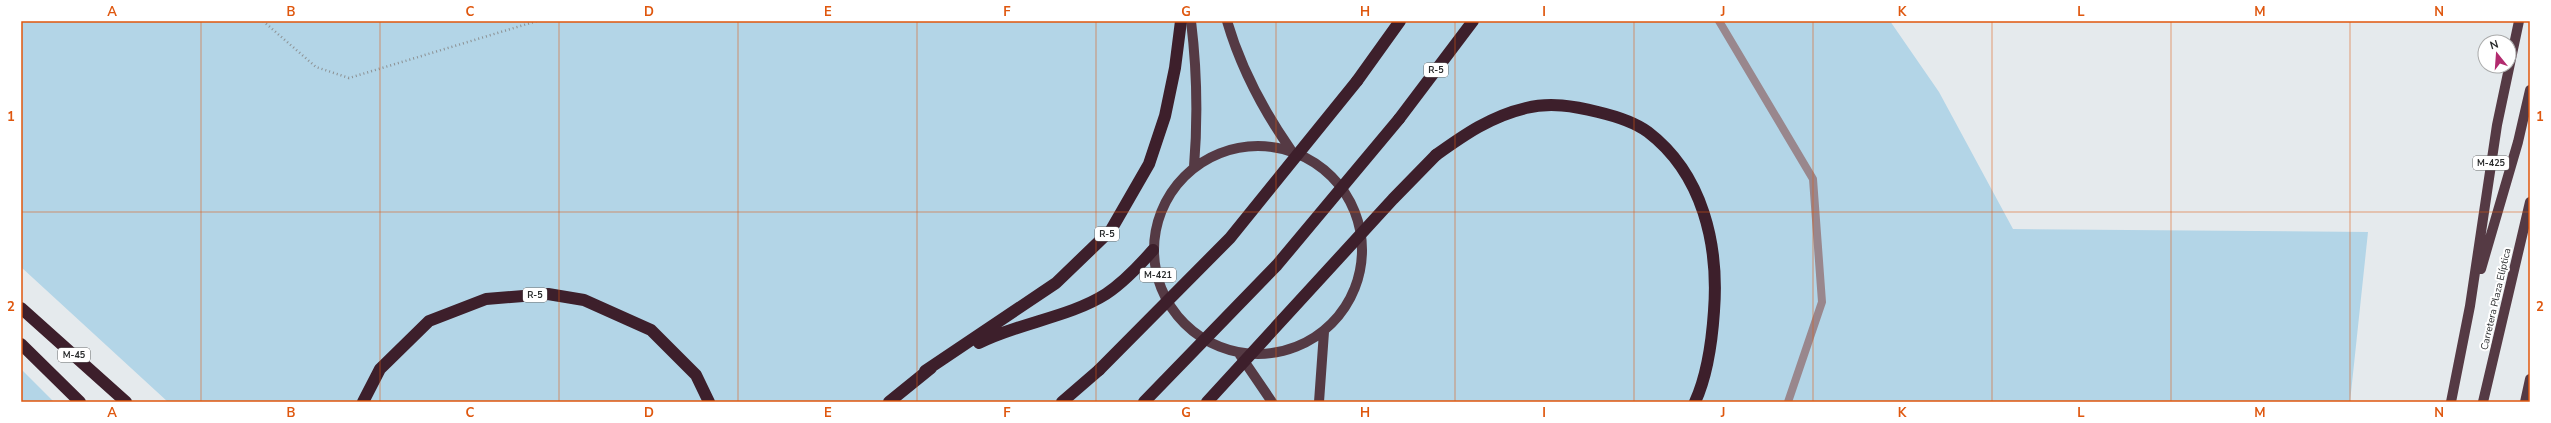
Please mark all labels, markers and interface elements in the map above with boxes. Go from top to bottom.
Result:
text: A [107,3,117,21]
text: B [287,3,296,21]
text: C [466,3,475,21]
text: D [644,3,654,21]
text: E [824,3,832,21]
text: F [1003,3,1011,21]
text: G [1181,3,1191,21]
text: H [1360,3,1370,21]
text: I [1542,3,1546,21]
text: J [1720,3,1725,21]
text: K [1898,3,1907,21]
text: L [2077,3,2085,21]
text: M [2254,3,2266,21]
text: N [2434,3,2444,21]
north arrow [2477,34,2517,74]
text: N [2488,37,2500,53]
road number: R-5 [1424,63,1448,77]
text: 1 [7,108,15,126]
text: 1 [2536,108,2544,126]
road number: M-425 [2473,156,2509,170]
road number: R-5 [1095,227,1119,241]
street label: Carretera Plaza Elíptica [2477,247,2515,352]
road number: M-421 [1140,268,1176,282]
road number: R-5 [523,288,547,302]
text: 2 [7,298,15,316]
text: 2 [2536,298,2544,316]
road number: M-45 [58,348,90,362]
text: A [107,404,117,422]
text: B [287,404,296,422]
text: C [466,404,475,422]
text: D [644,404,654,422]
text: E [824,404,832,422]
text: F [1003,404,1011,422]
text: G [1181,404,1191,422]
text: H [1360,404,1370,422]
text: I [1542,404,1546,422]
text: J [1720,404,1725,422]
text: K [1898,404,1907,422]
text: L [2077,404,2085,422]
text: M [2254,404,2266,422]
text: N [2434,404,2444,422]

